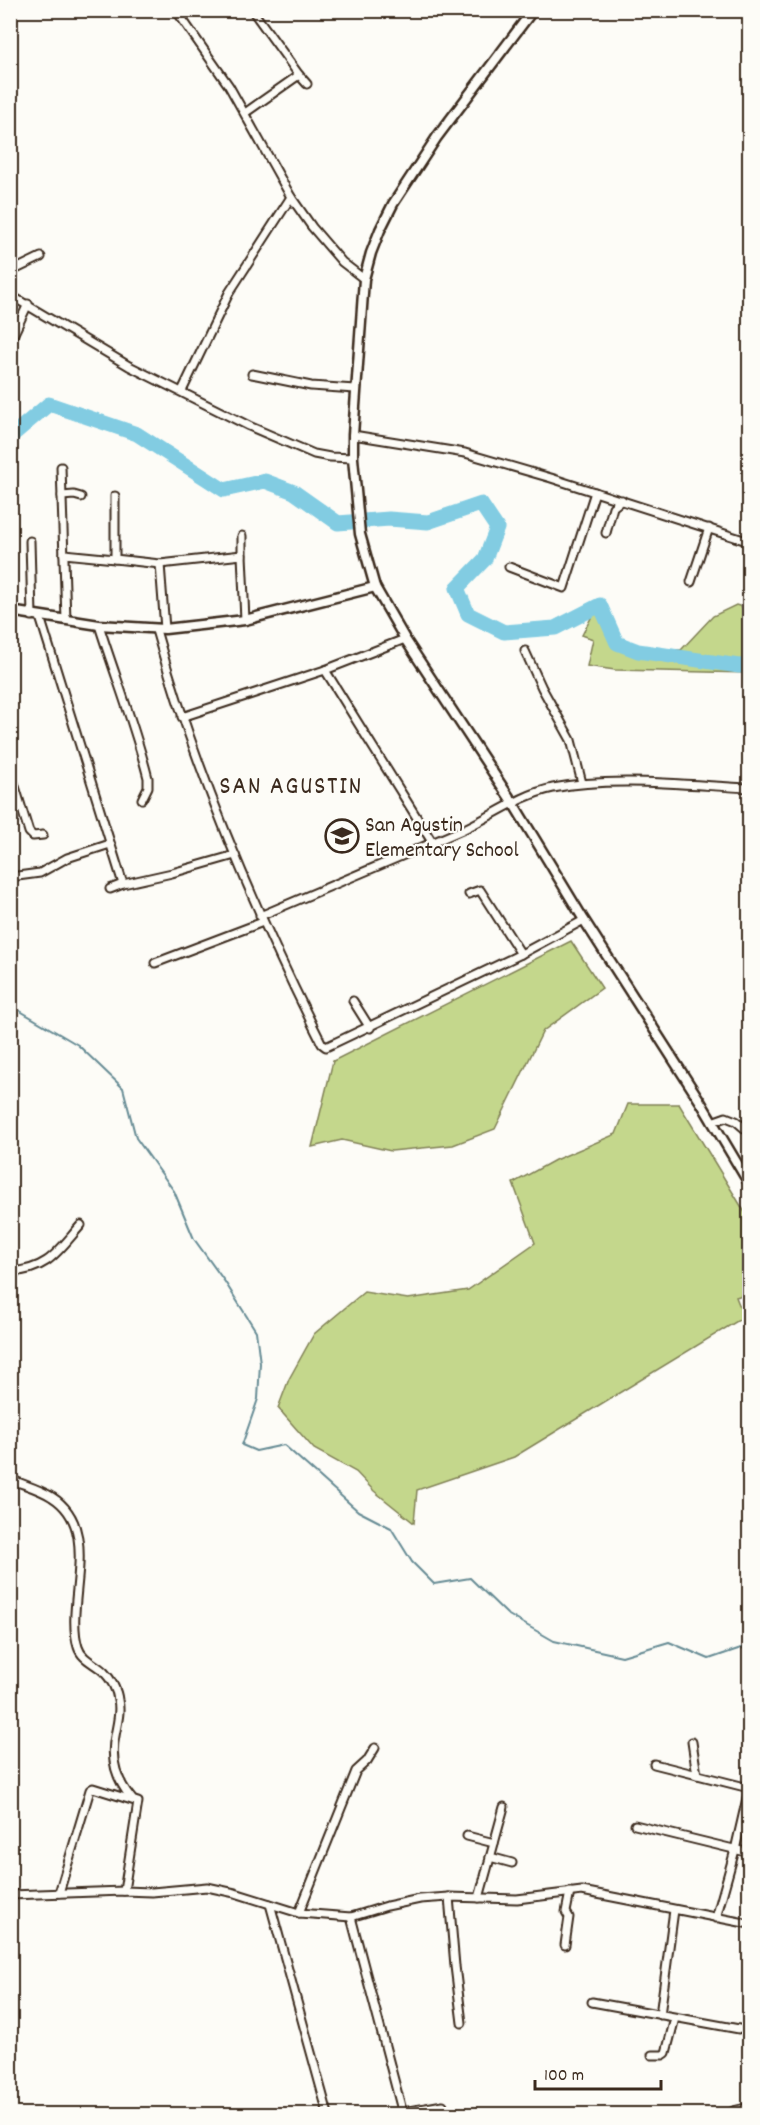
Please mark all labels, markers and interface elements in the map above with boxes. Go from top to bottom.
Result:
district label: SAN AGUSTIN [219,769,363,806]
place label: San Agustin Elementary School [365,811,519,867]
school or university icon: San Agustin Elementary School [324,818,360,854]
scale bar [535,2053,661,2091]
text: 100 m [544,2064,584,2089]

